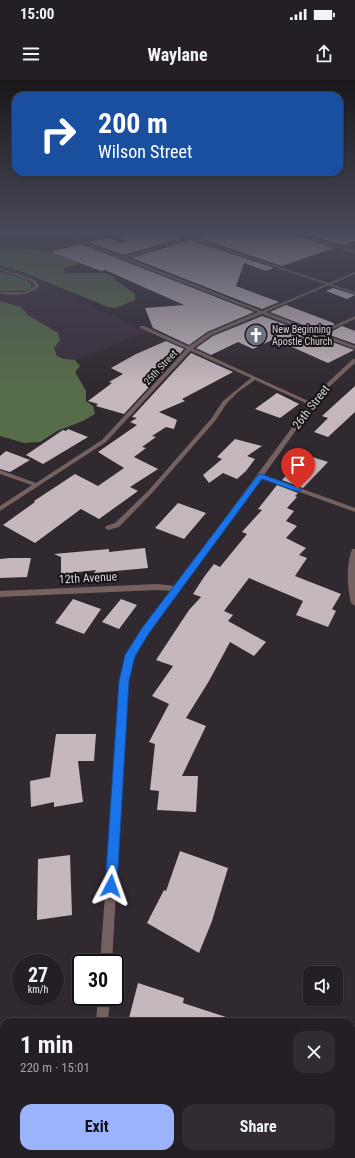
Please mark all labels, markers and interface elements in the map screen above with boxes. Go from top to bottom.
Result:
text: 15:00 [20,5,54,23]
icon: menu [20,43,42,65]
icon: share [313,43,335,65]
text: Waylane [147,44,208,65]
text: 200 m [98,107,168,140]
icon: right [32,108,84,160]
text: Wilson Street [98,141,192,162]
church icon: New Beginning Apostle Church [243,322,269,348]
place label: New Beginning Apostle Church [272,324,332,347]
street label: 25th Street [142,348,179,387]
street label: 26th Street [289,382,333,432]
pin [281,448,315,489]
icon: arrive [287,454,309,476]
street label: 12th Avenue [58,569,118,587]
position arrow [90,865,132,907]
speed limit sign: 30 [72,954,124,1006]
text: 27 [28,963,48,987]
map controls [303,966,343,1006]
button: sound [303,966,343,1006]
text: km/h [28,984,48,995]
text: 1 min [20,1031,73,1059]
button: close [293,1031,335,1073]
text: 220 m · 15:01 [20,1060,90,1075]
button: Exit [20,1104,174,1150]
button: Share [182,1104,335,1150]

